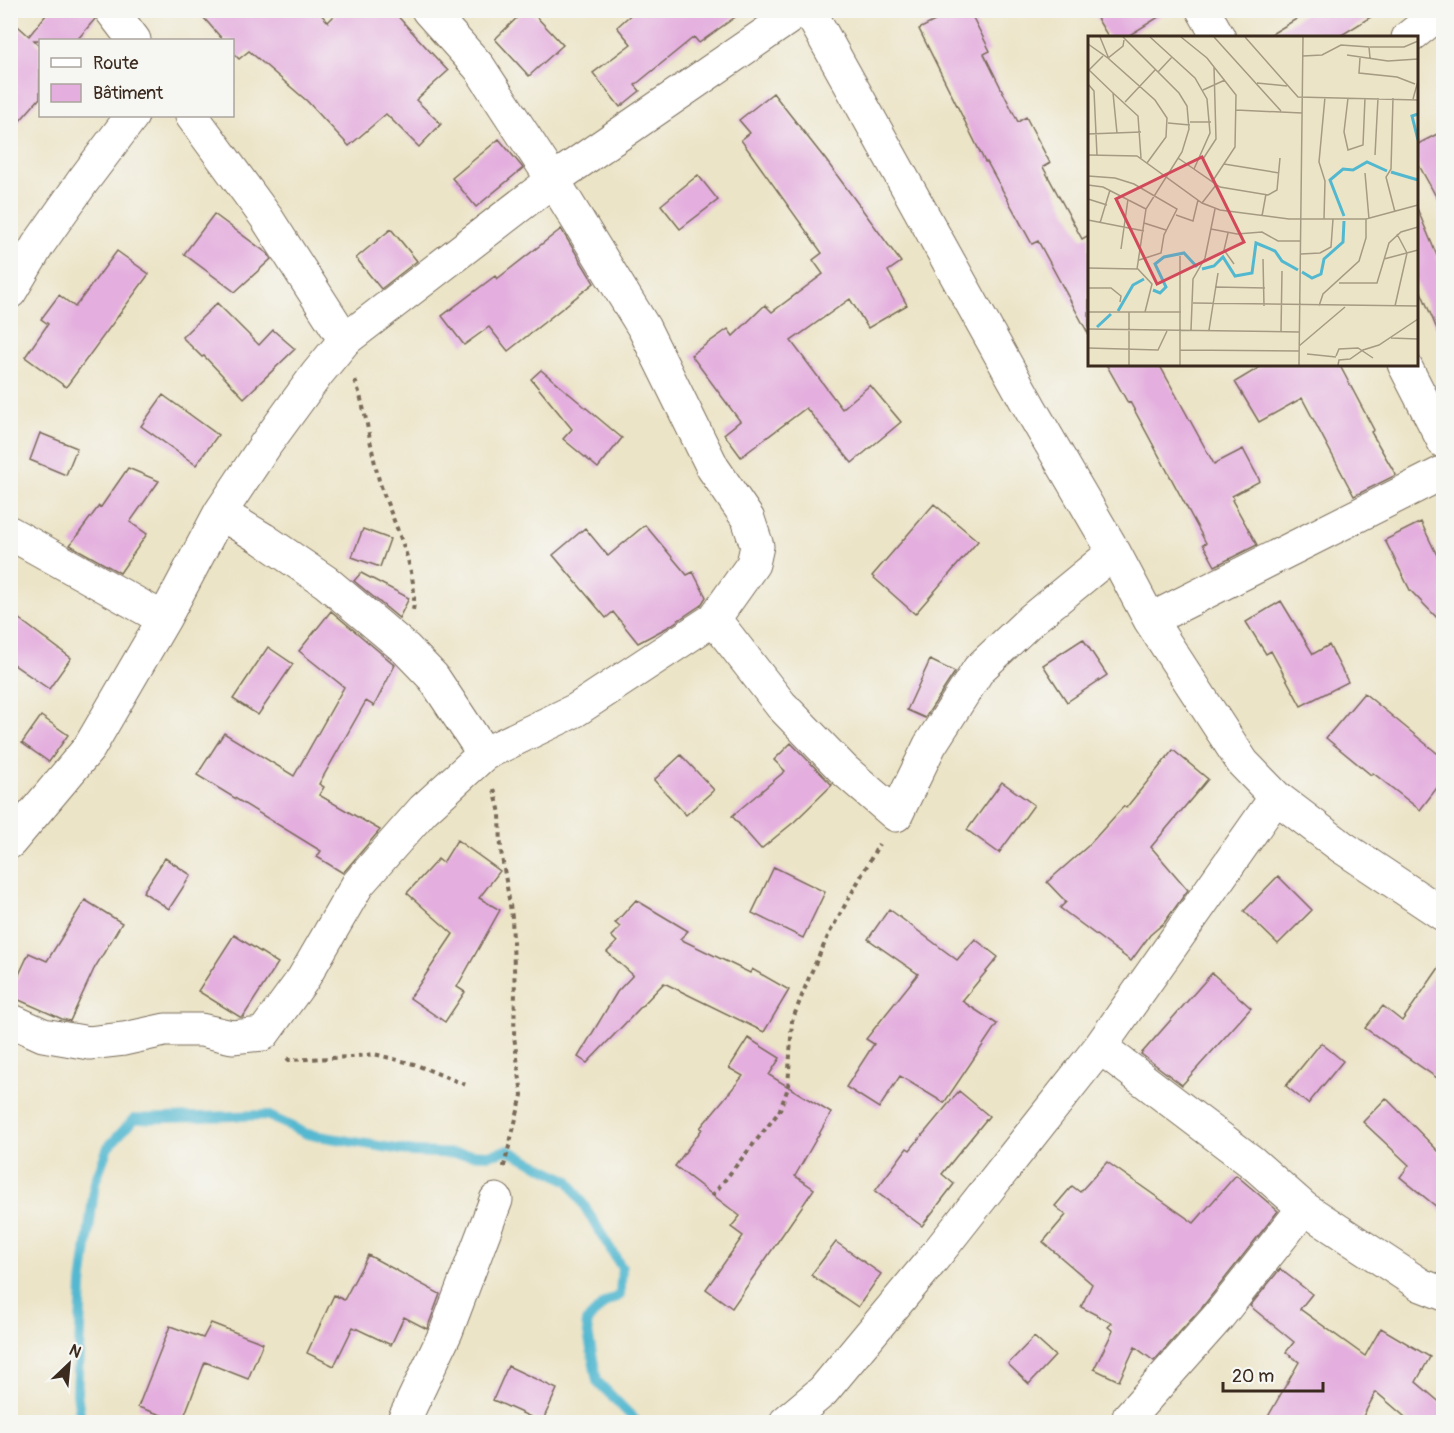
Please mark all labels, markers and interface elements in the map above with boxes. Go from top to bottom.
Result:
inset map [1088,36,1418,366]
legend [39,39,234,117]
text: Route [93,52,138,75]
text: Bâtiment [93,82,164,105]
north arrow [39,1334,99,1394]
text: N [66,1340,85,1363]
scale bar [1223,1355,1324,1393]
text: 20 m [1232,1365,1274,1388]

